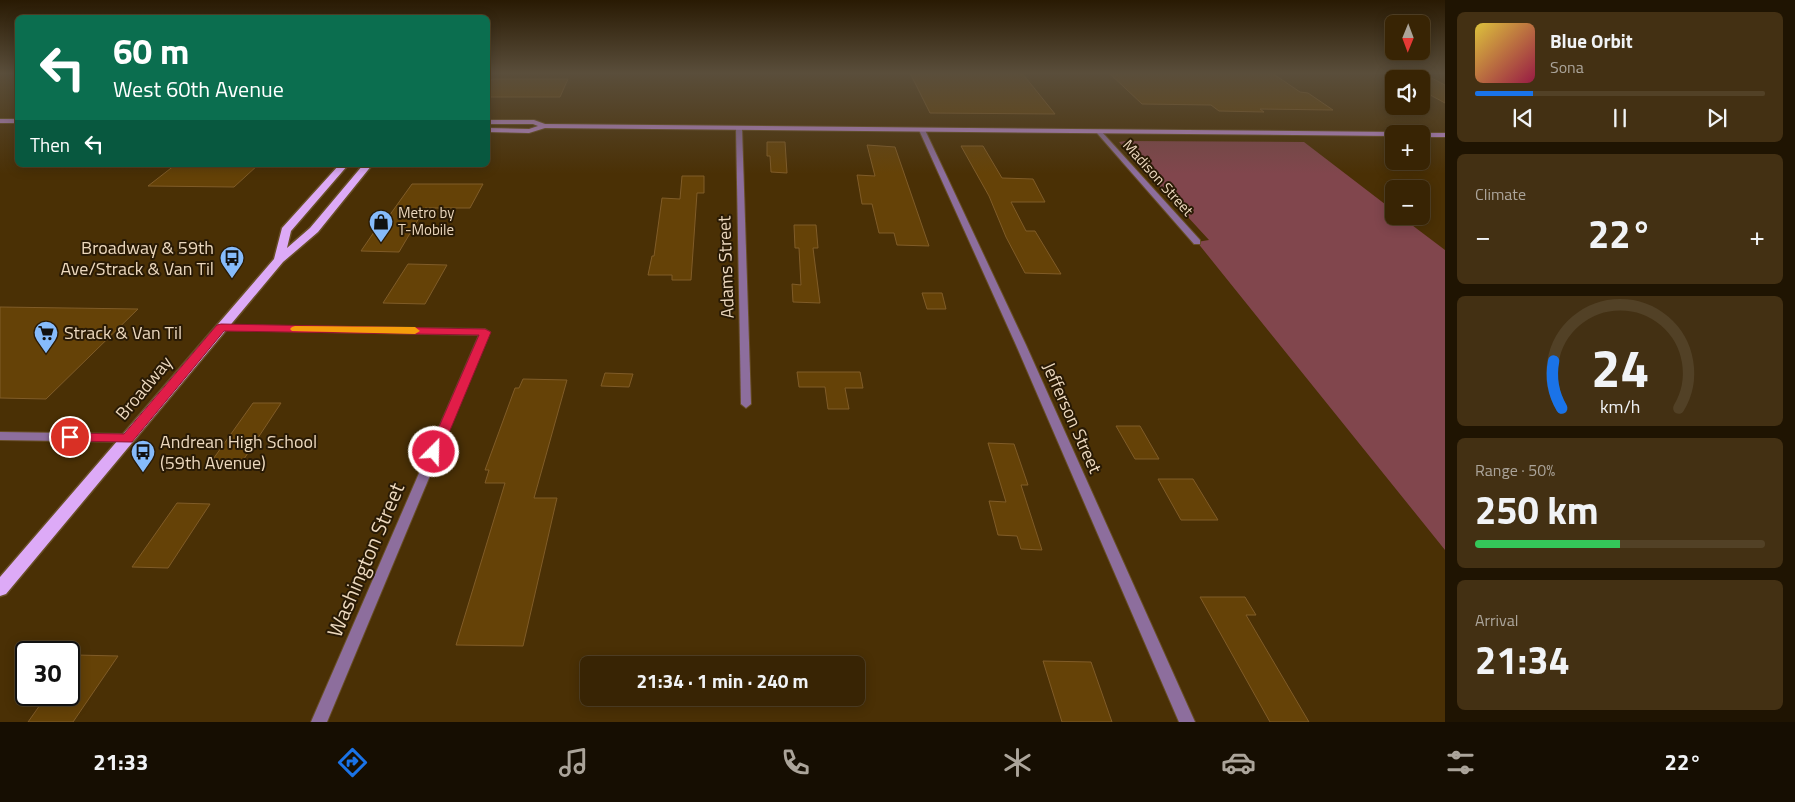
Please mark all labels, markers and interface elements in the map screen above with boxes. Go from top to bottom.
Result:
north arrow [1385,15,1430,60]
map controls [1385,15,1430,225]
text: 60 m [113,24,189,78]
text: Blue Orbit [1550,26,1633,55]
icon: left [30,35,95,100]
text: Sona [1550,55,1584,79]
button: sound [1385,70,1430,115]
text: West 60th Avenue [113,72,284,106]
icon: previous [1509,104,1537,132]
icon: pause [1606,104,1634,132]
icon: next [1703,104,1731,132]
button: + [1385,125,1430,170]
text: Then [30,130,70,159]
icon: left [80,130,108,158]
street label: Madison Street [1118,134,1200,222]
button: − [1385,180,1430,225]
text: Climate [1475,182,1526,206]
place label: Metro by T-Mobile [398,201,455,241]
text: 22° [1588,205,1652,263]
shop icon: Metro by T-Mobile [368,209,394,243]
street label: Adams Street [710,214,741,319]
text: − [1475,214,1491,257]
text: + [1749,214,1765,257]
place label: Broadway & 59th Ave/Strack & Van Til [60,234,214,282]
bus stop icon: Broadway & 59th Ave/Strack & Van Til [219,245,245,279]
place label: Strack & Van Til [64,319,182,346]
supermarket icon: Strack & Van Til [33,320,59,354]
text: 24 [1591,328,1649,407]
street label: Broadway [109,349,179,426]
street label: Jefferson Street [1036,358,1109,478]
text: km/h [1600,393,1640,420]
pin [49,416,91,458]
icon: arrive [56,423,84,451]
position arrow [407,425,459,477]
place label: Andrean High School (59th Avenue) [160,428,317,476]
bus stop icon: Andrean High School (59th Avenue) [130,439,156,473]
text: Range · 50% [1475,458,1555,482]
street label: Washington Street [318,477,412,642]
text: 250 km [1475,481,1599,539]
text: Arrival [1475,608,1518,632]
text: 21:34 [1475,631,1570,689]
speed limit sign: 30 [15,641,80,706]
text: 21:34 · 1 min · 240 m [636,666,809,695]
text: 21:33 [93,745,148,779]
icon: directions [335,745,370,780]
icon: music [556,745,591,780]
icon: phone [778,745,813,780]
icon: climate [1000,745,1035,780]
icon: car [1221,745,1256,780]
icon: filters [1443,745,1478,780]
text: 22° [1665,745,1702,779]

